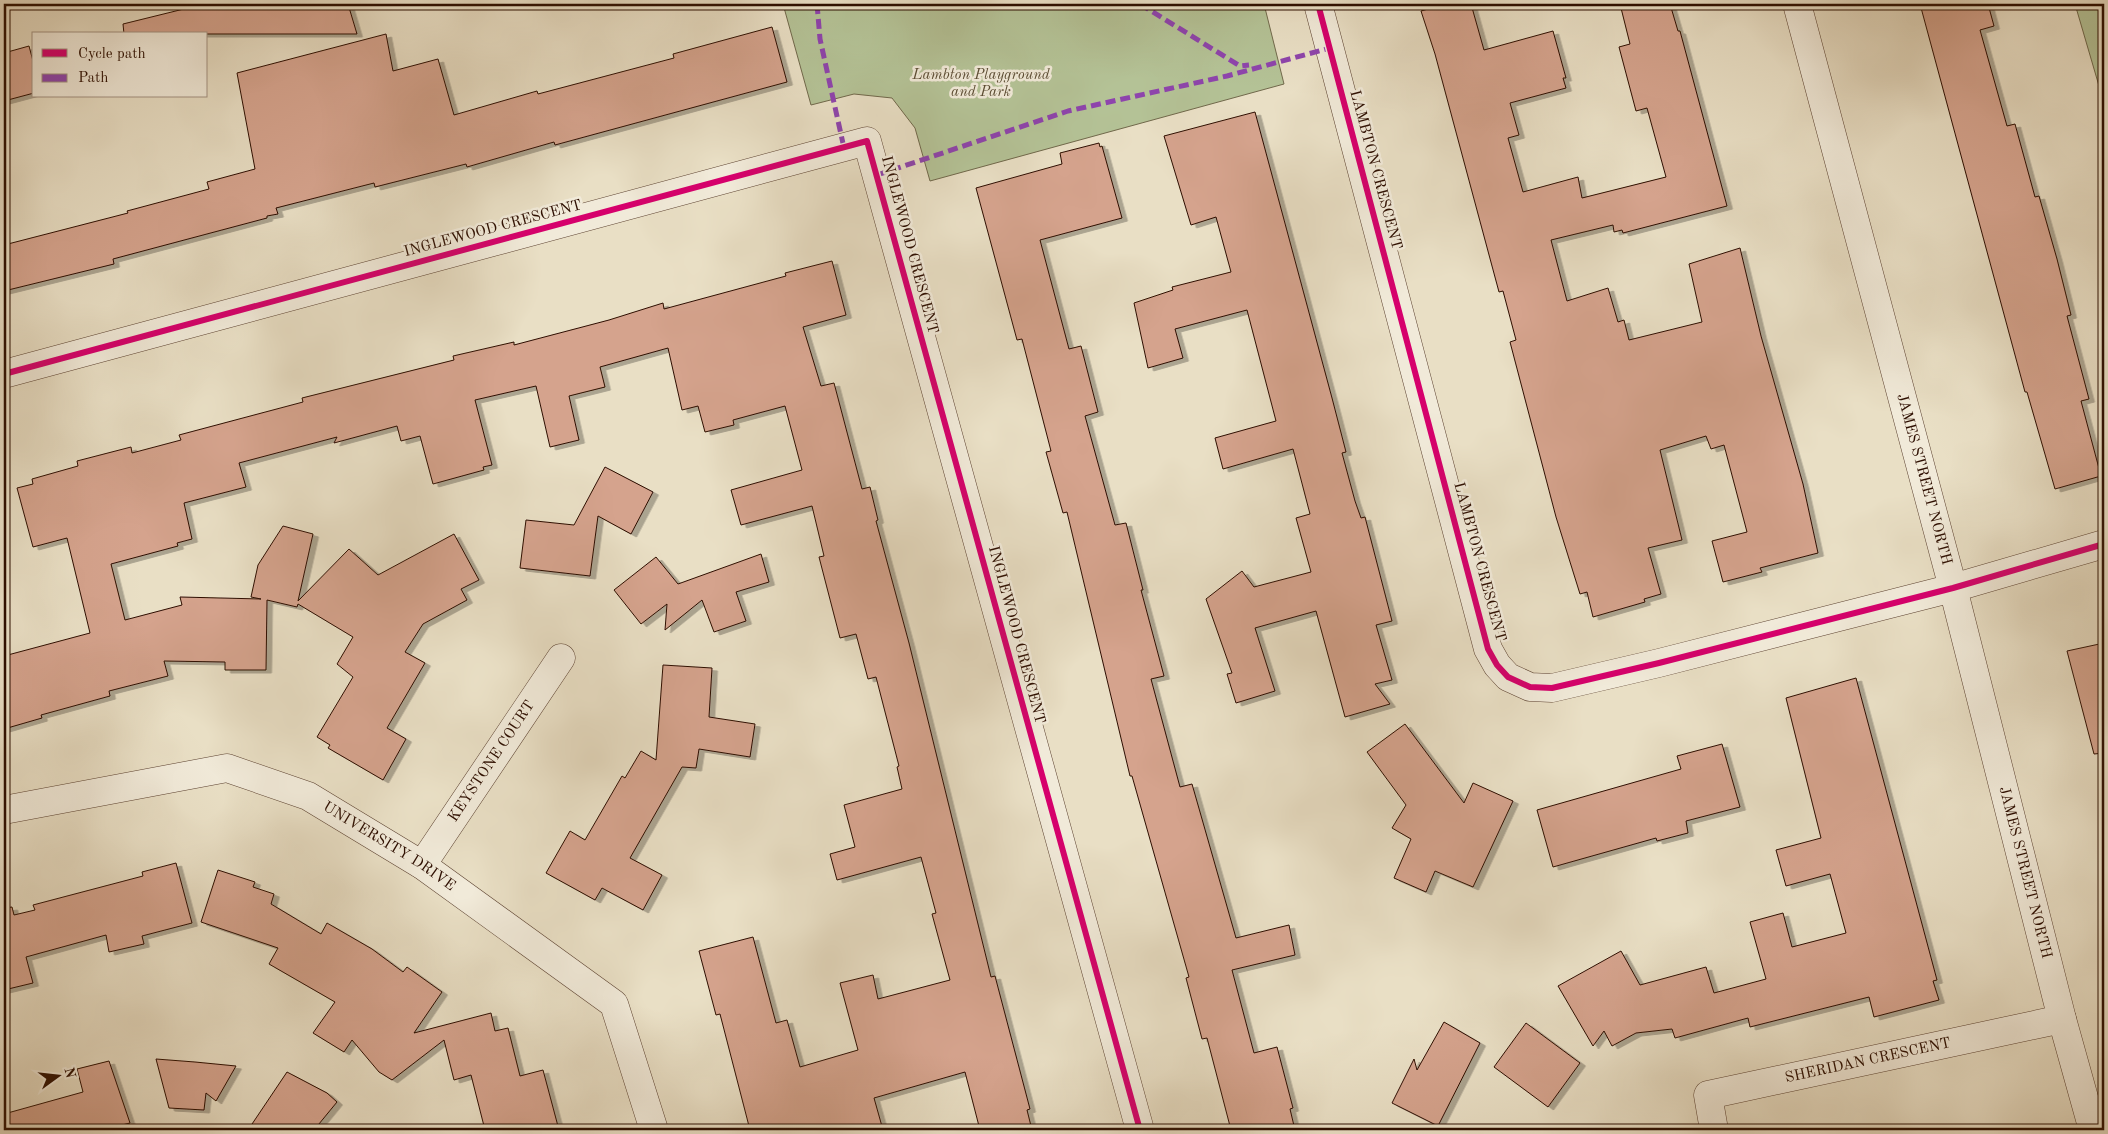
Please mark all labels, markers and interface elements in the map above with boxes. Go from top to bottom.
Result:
legend [32,32,208,98]
text: Cycle path [78,47,146,62]
park label: Lambton Playground and Park [911,68,1051,100]
text: Path [78,71,108,86]
street label: LAMBTON CRESCENT [1346,89,1404,251]
street label: INGLEWOOD CRESCENT [878,154,940,336]
street label: INGLEWOOD CRESCENT [402,198,584,260]
street label: JAMES STREET NORTH [1894,392,1954,567]
street label: LAMBTON CRESCENT [1450,481,1508,643]
street label: INGLEWOOD CRESCENT [985,544,1047,726]
street label: KEYSTONE COURT [446,698,538,825]
street label: JAMES STREET NORTH [1996,785,2054,960]
street label: UNIVERSITY DRIVE [320,799,458,894]
street label: SHERIDAN CRESCENT [1783,1036,1952,1086]
north arrow [32,1052,82,1102]
text: N [61,1066,78,1080]

